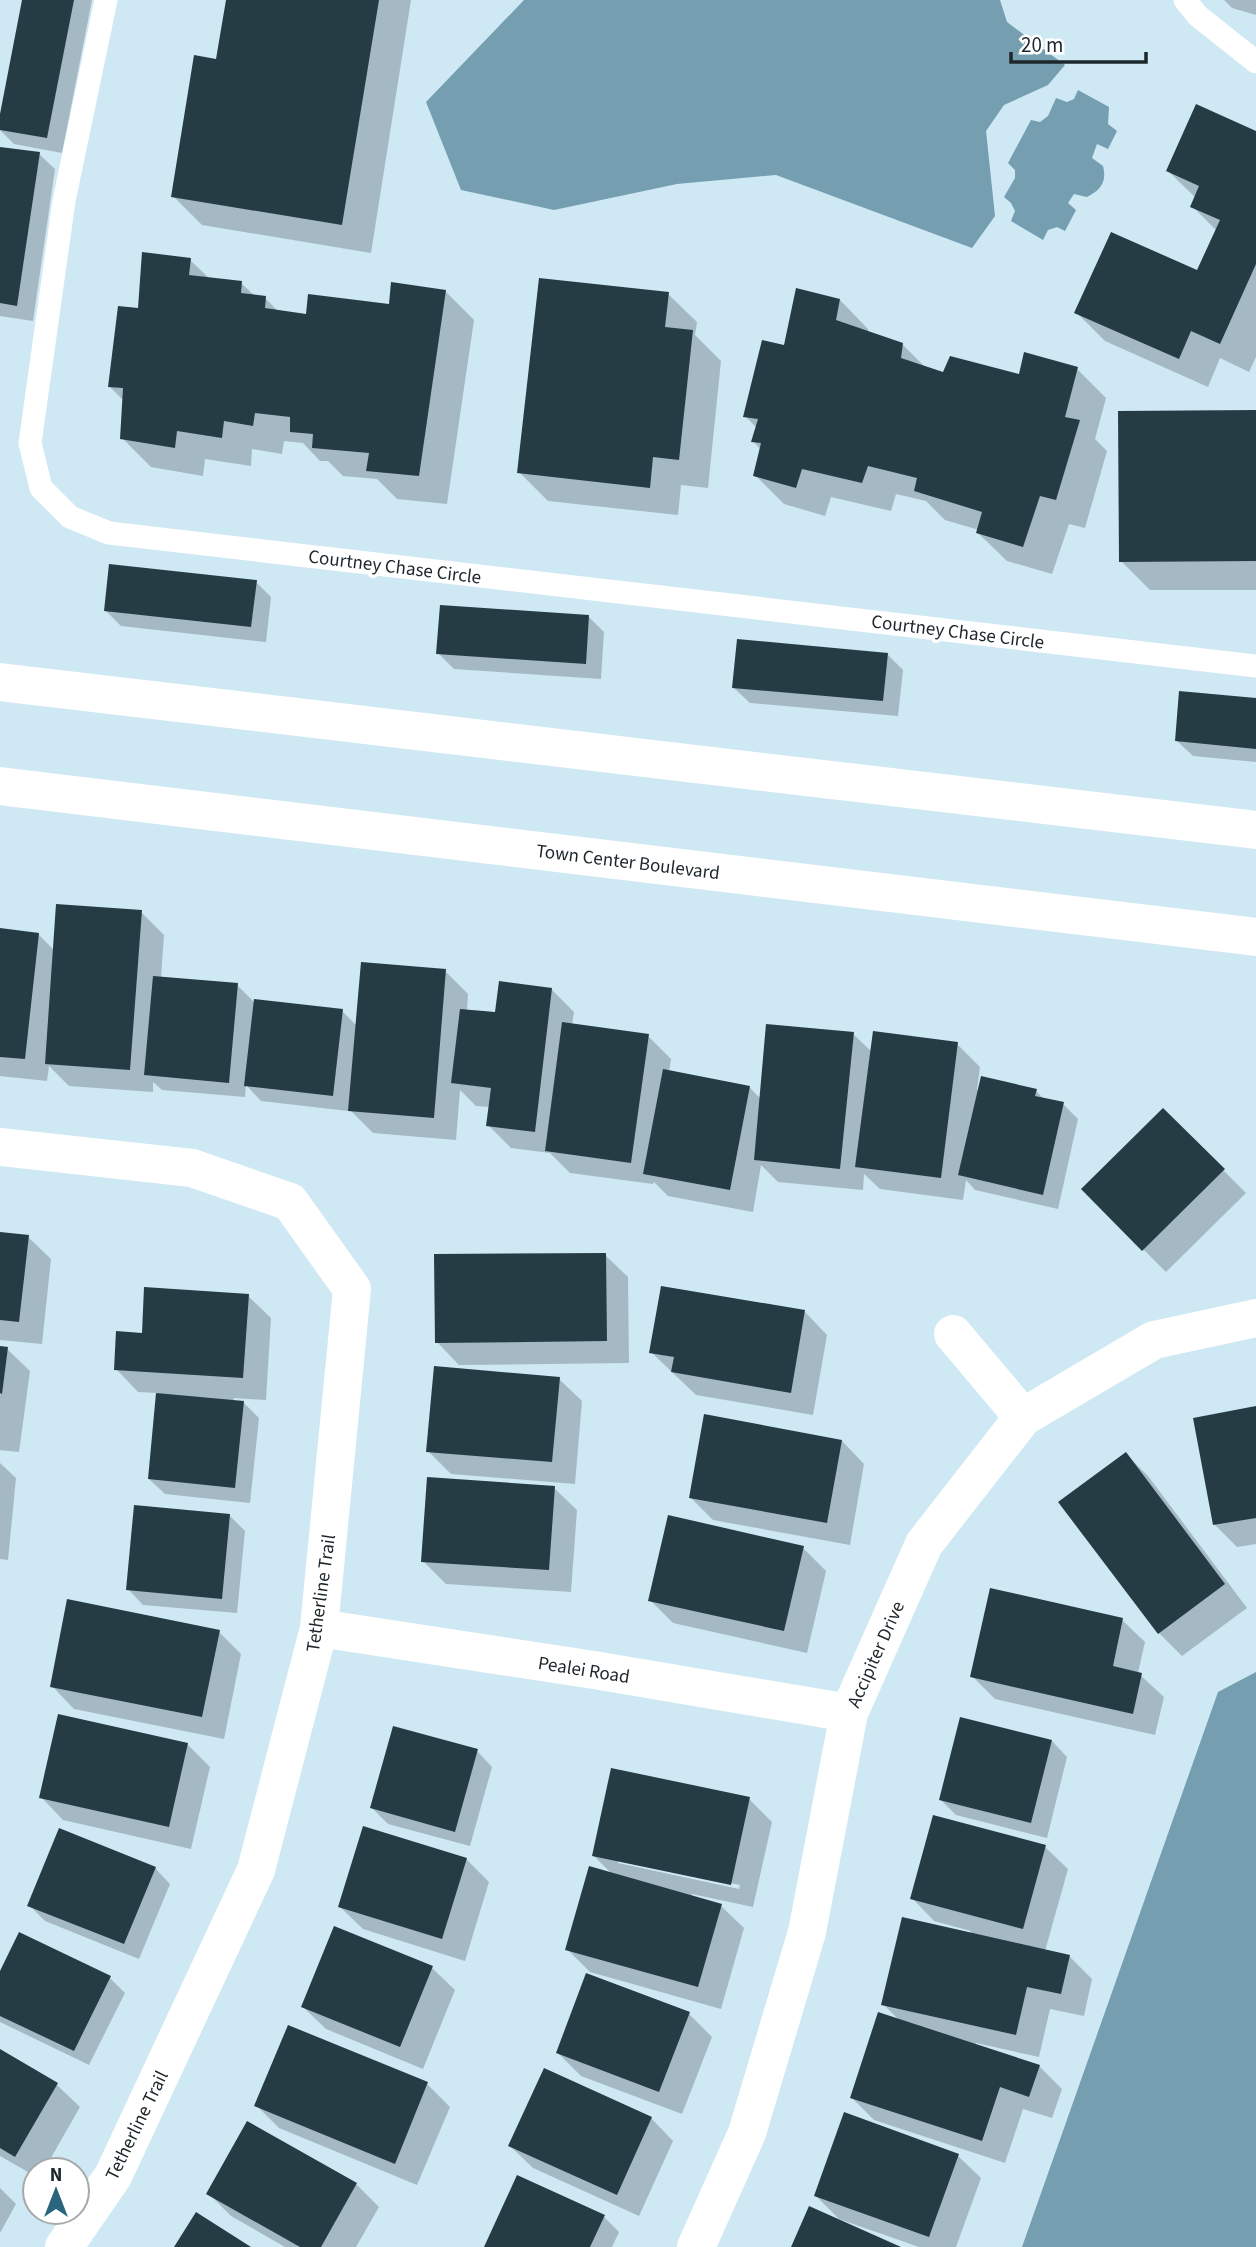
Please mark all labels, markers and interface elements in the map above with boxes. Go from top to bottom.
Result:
scale bar [1011,21,1146,65]
text: 20 m [1021,30,1063,60]
street label: Courtney Chase Circle [307,543,483,591]
street label: Courtney Chase Circle [870,608,1046,656]
street label: Town Center Boulevard [534,838,721,887]
street label: Tetherline Trail [300,1532,343,1654]
street label: Accipiter Drive [841,1597,912,1712]
street label: Pealei Road [536,1650,632,1691]
street label: Tetherline Trail [99,2066,176,2185]
north arrow [21,2156,91,2226]
text: N [50,2162,62,2189]

